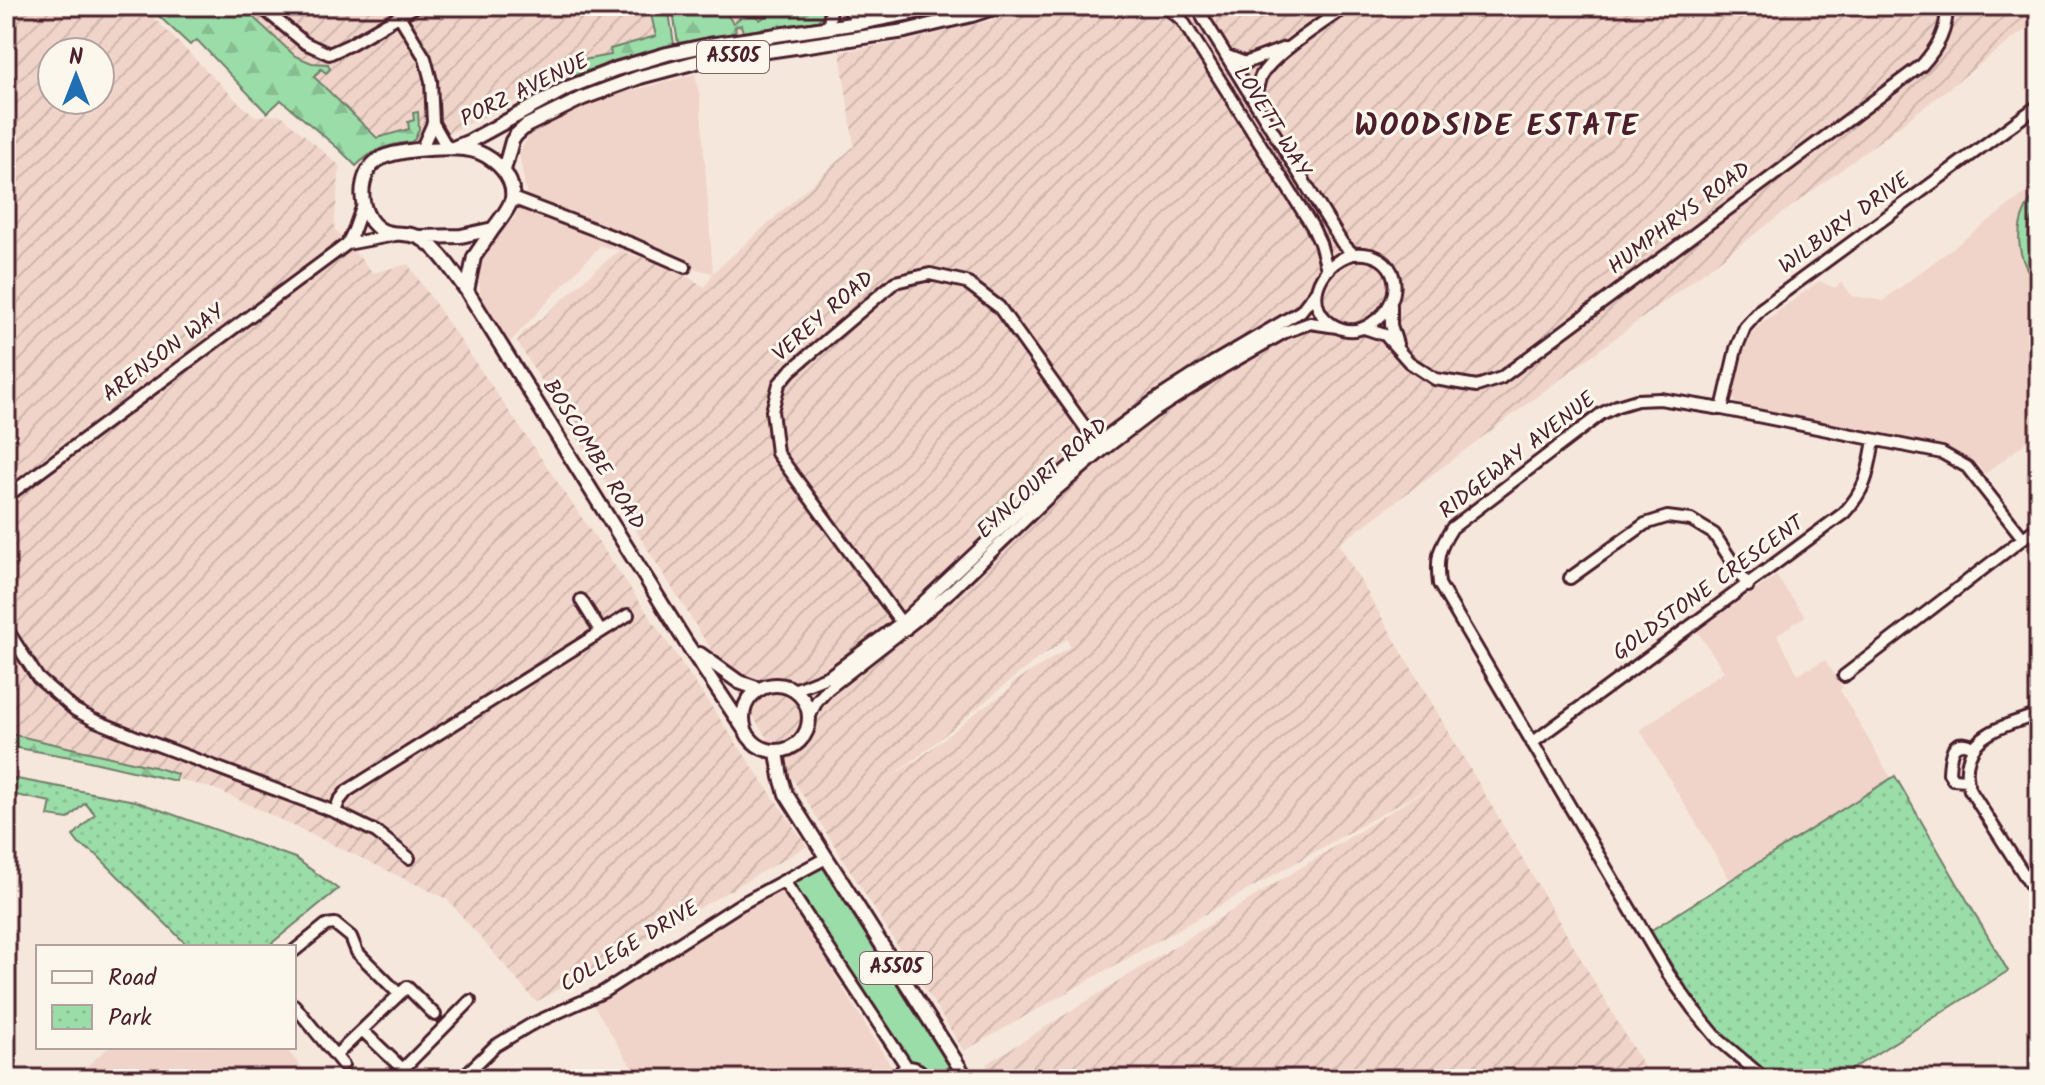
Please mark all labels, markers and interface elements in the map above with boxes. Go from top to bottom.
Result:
north arrow [36,36,116,116]
text: N [69,41,83,76]
road number: A5505 [697,41,769,73]
street label: PORZ AVENUE [455,44,596,137]
street label: LOVETT WAY [1223,59,1320,186]
district label: WOODSIDE ESTATE [1354,103,1640,151]
street label: HUMPHRYS ROAD [1601,153,1759,285]
street label: WILBURY DRIVE [1772,163,1919,284]
street label: VEREY ROAD [765,263,883,371]
street label: ARENSON WAY [95,295,234,412]
street label: BOSCOMBE ROAD [532,372,654,538]
street label: RIDGEWAY AVENUE [1432,383,1605,529]
street label: EYNCOURT ROAD [969,410,1117,548]
street label: GOLDSTONE CRESCENT [1606,506,1814,671]
street label: COLLEGE DRIVE [554,891,707,1002]
legend [36,945,296,1049]
road number: A5505 [860,952,932,984]
text: Road [108,959,157,998]
text: Park [108,999,152,1038]

